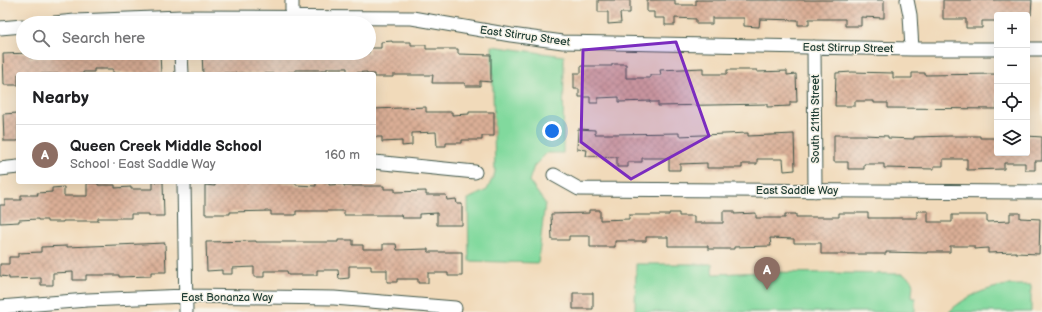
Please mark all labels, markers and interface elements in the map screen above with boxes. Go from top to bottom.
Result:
map controls [994,12,1030,156]
button: + [994,12,1030,48]
search box [16,16,376,60]
street label: East Stirrup Street [479,23,572,49]
icon: search [30,27,52,49]
text: Search here [62,29,145,48]
street label: East Stirrup Street [802,41,894,55]
button: − [994,48,1030,84]
street label: South 211th Street [809,74,822,163]
button: locate [994,84,1030,120]
text: Nearby [32,88,89,108]
button: layers [994,120,1030,156]
your location [542,121,562,141]
text: Queen Creek Middle School [70,137,262,156]
text: A [41,147,49,163]
text: 160 m [325,147,360,163]
text: School · East Saddle Way [70,156,216,172]
street label: East Saddle Way [756,184,838,197]
pin: A [754,257,780,290]
street label: East Bonanza Way [181,291,273,304]

